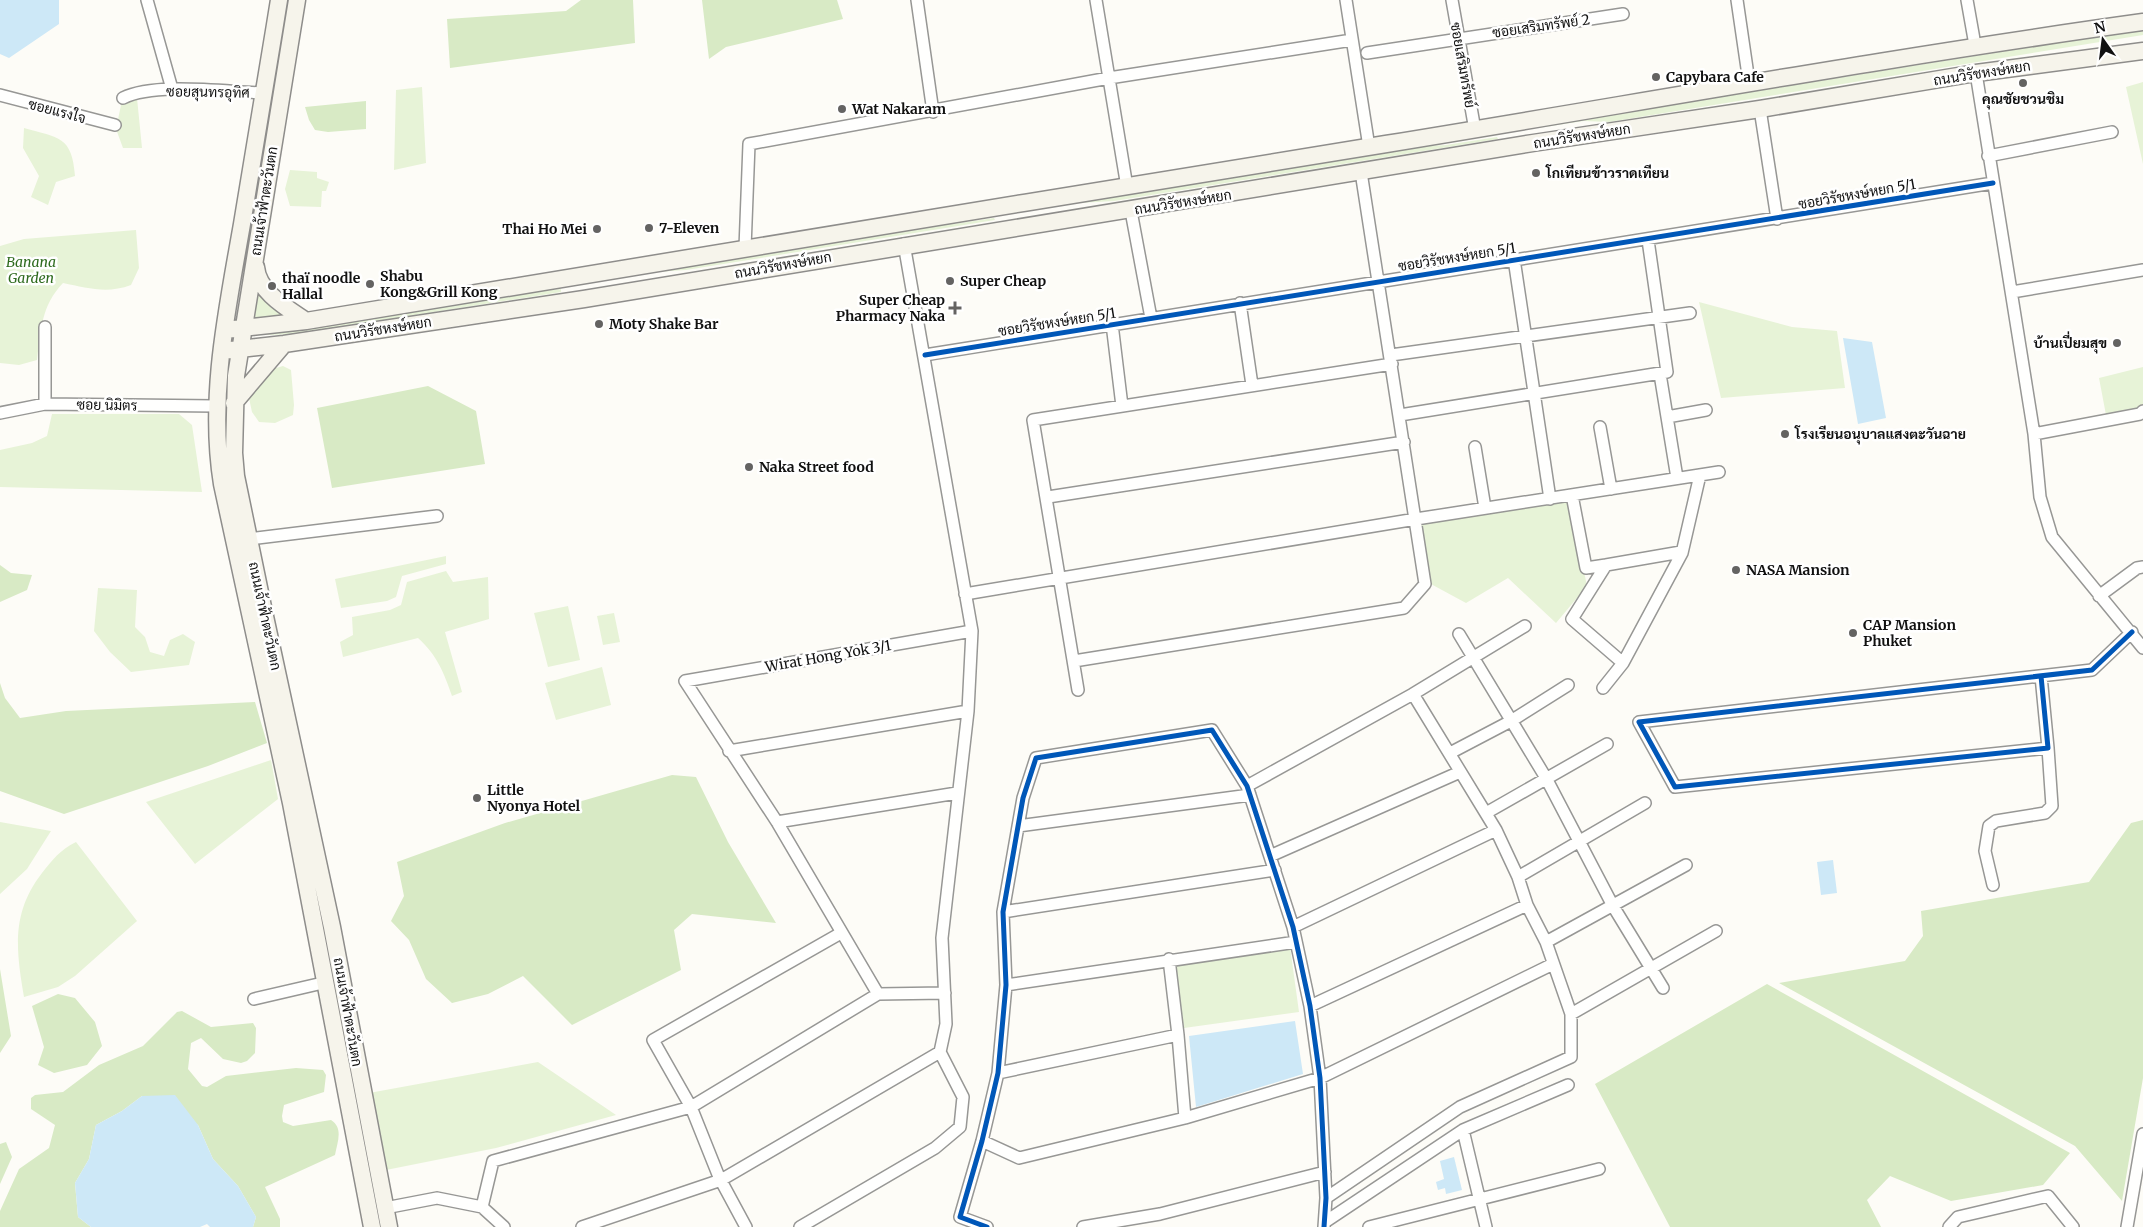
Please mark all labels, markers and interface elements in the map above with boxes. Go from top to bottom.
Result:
street label: ซอยเสริมทรัพย์ 2 [1491,10,1591,42]
north arrow [2078,15,2128,65]
text: N [2092,17,2107,37]
street label: ซอยเสริมทรัพย์ [1447,21,1479,109]
street label: ถนนวิรัชหงษ์หยก [1932,56,2032,90]
place label: Capybara Cafe [1666,68,1764,86]
marker: Capybara Cafe [1650,71,1662,83]
marker: คุณชัยชวนชิม [2017,77,2029,89]
street label: ซอยสุนทรอุทิศ [166,82,250,103]
place label: คุณชัยชวนชิม [1982,90,2064,110]
street label: ซอยแรงใจ [26,95,88,127]
place label: Wat Nakaram [851,100,946,118]
marker: Wat Nakaram [836,103,848,115]
street label: ถนนวิรัชหงษ์หยก [1532,119,1632,153]
street label: ถนนเจ้าฟ้าตะวันตก [246,145,282,257]
place label: โกเทียนข้าวราดเทียน [1545,164,1669,182]
marker: โกเทียนข้าวราดเทียน [1530,167,1542,179]
street label: ซอยวิรัชหงษ์หยก 5/1 [1797,175,1917,213]
street label: ถนนวิรัชหงษ์หยก [1133,185,1233,219]
place label: 7-Eleven [659,219,720,237]
place label: Thai Ho Mei [502,220,587,238]
marker: 7-Eleven [643,222,655,234]
marker: Thai Ho Mei [591,223,603,235]
street label: ซอยวิรัชหงษ์หยก 5/1 [1397,239,1517,275]
street label: ถนนวิรัชหงษ์หยก [733,248,833,282]
park label: Banana Garden [6,253,56,287]
place label: Shabu Kong&Grill Kong [380,267,498,301]
place label: thaï noodle Hallal [282,269,361,303]
place label: Super Cheap [960,272,1046,290]
marker: Super Cheap [944,275,956,287]
marker: Shabu Kong&Grill Kong [364,278,376,290]
marker: thaï noodle Hallal [266,280,278,292]
place label: Super Cheap Pharmacy Naka [836,291,945,325]
marker: Super Cheap Pharmacy Naka [949,302,961,314]
street label: ซอยวิรัชหงษ์หยก 5/1 [997,304,1117,340]
street label: ถนนวิรัชหงษ์หยก [333,312,433,346]
place label: Moty Shake Bar [609,315,719,333]
marker: Moty Shake Bar [593,318,605,330]
place label: บ้านเปี่ยมสุข [2033,331,2107,354]
marker: บ้านเปี่ยมสุข [2111,337,2123,349]
street label: ซอย นิมิตร [76,395,138,415]
place label: โรงเรียนอนุบาลแสงตะวันฉาย [1794,425,1966,445]
marker: โรงเรียนอนุบาลแสงตะวันฉาย [1779,428,1791,440]
place label: Naka Street food [759,458,874,476]
marker: Naka Street food [743,461,755,473]
street label: ถนนเจ้าฟ้าตะวันตก [245,560,285,672]
place label: NASA Mansion [1746,561,1850,579]
marker: NASA Mansion [1730,564,1742,576]
place label: CAP Mansion Phuket [1863,616,1956,650]
marker: CAP Mansion Phuket [1847,627,1859,639]
street label: Wirat Hong Yok 3/1 [763,636,892,676]
place label: Little Nyonya Hotel [487,781,580,815]
marker: Little Nyonya Hotel [471,792,483,804]
street label: ถนนเจ้าฟ้าตะวันตก [330,956,366,1068]

